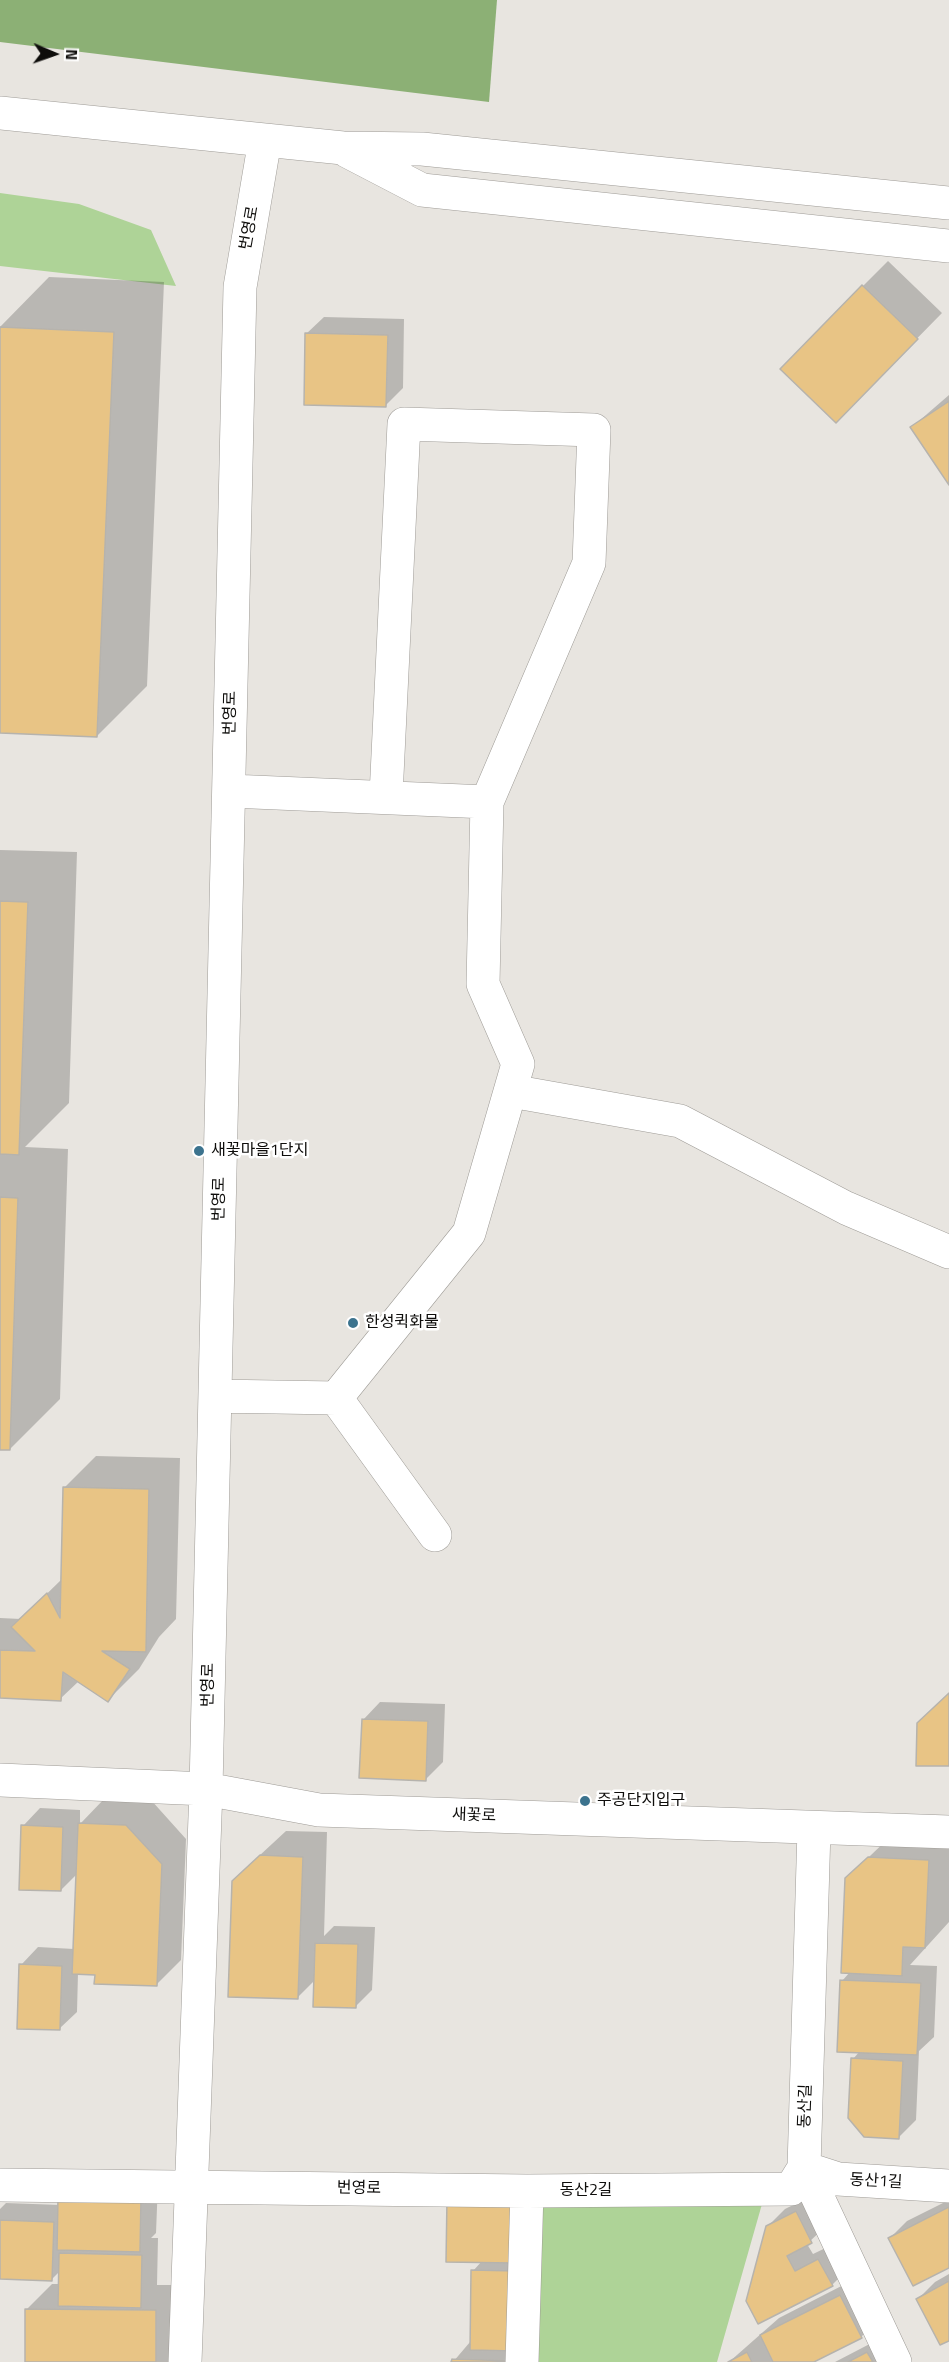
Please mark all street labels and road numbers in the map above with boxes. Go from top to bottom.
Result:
street label: 번영로 [237,205,263,251]
street label: 번영로 [221,691,241,735]
street label: 번영로 [210,1177,230,1221]
street label: 번영로 [199,1663,219,1707]
street label: 새꽃로 [452,1806,496,1826]
street label: 동산길 [796,2084,816,2128]
street label: 동산1길 [849,2171,903,2193]
street label: 번영로 [337,2179,381,2199]
street label: 동산2길 [559,2181,613,2201]

